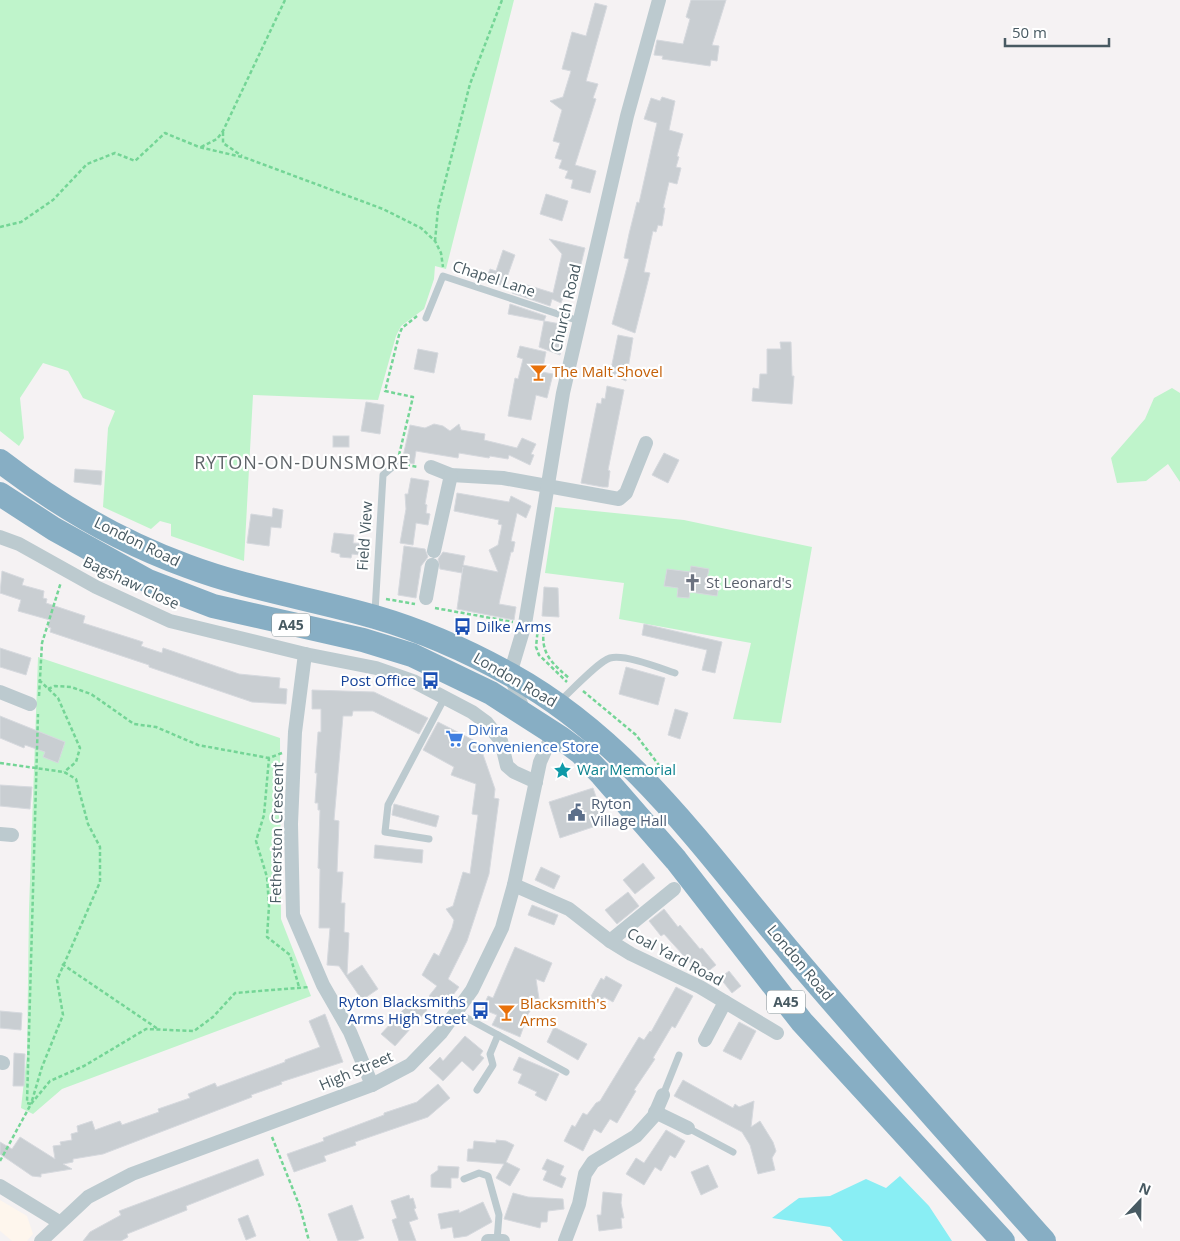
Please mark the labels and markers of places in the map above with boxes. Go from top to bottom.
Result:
place label: The Malt Shovel [552,361,663,381]
bar icon: The Malt Shovel [528,362,548,382]
place label: St Leonard's [706,572,792,592]
church icon: St Leonard's [682,573,702,593]
place label: Dilke Arms [476,616,551,636]
bus stop icon: Dilke Arms [452,617,472,637]
place label: Post Office [340,670,416,690]
bus stop icon: Post Office [420,671,440,691]
place label: Divira Convenience Store [468,719,599,756]
supermarket icon: Divira Convenience Store [444,729,464,749]
place label: War Memorial [577,759,676,779]
place icon: War Memorial [553,760,573,780]
place label: Ryton Village Hall [591,793,667,830]
public building icon: Ryton Village Hall [567,803,587,823]
place label: Ryton Blacksmiths Arms High Street [338,991,466,1028]
place label: Blacksmith's Arms [520,993,607,1030]
bus stop icon: Ryton Blacksmiths Arms High Street [470,1001,490,1021]
bar icon: Blacksmith's Arms [496,1003,516,1023]

